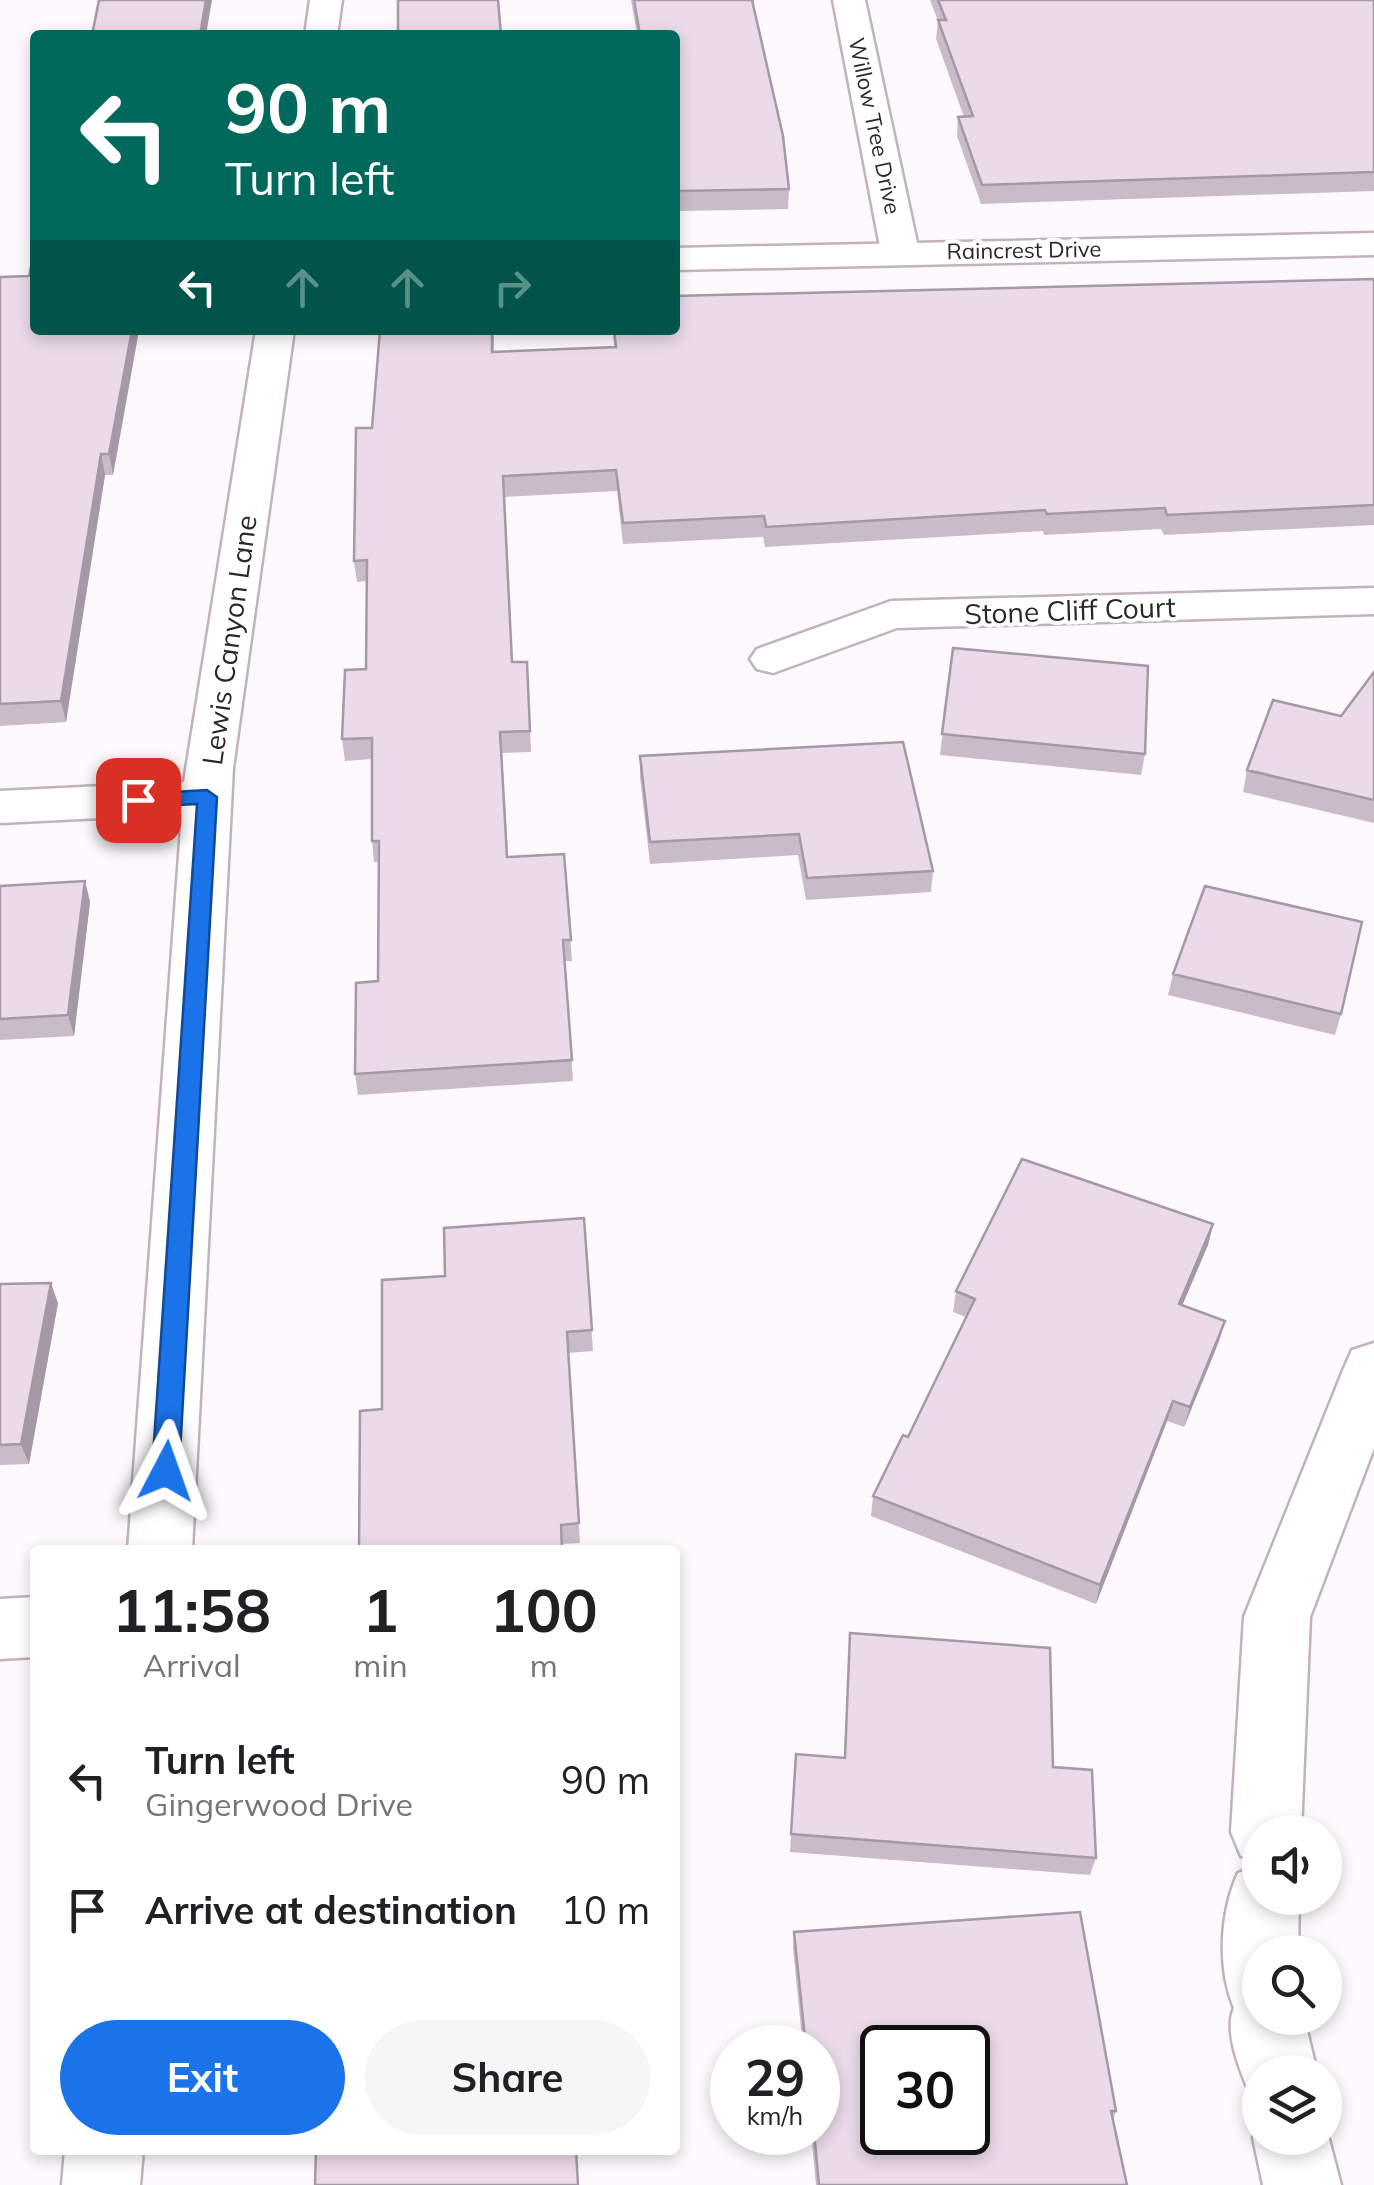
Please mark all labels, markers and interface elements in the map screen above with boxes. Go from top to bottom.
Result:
street label: Willow Tree Drive [843,35,907,217]
text: 90 m [225,63,391,151]
icon: left [60,70,190,200]
text: Turn left [225,150,394,206]
street label: Raincrest Drive [946,235,1102,265]
icon: left [170,260,225,315]
icon: ahead [275,260,330,315]
icon: ahead [380,260,435,315]
icon: right [485,260,540,315]
street label: Lewis Canyon Lane [194,513,264,767]
street label: Stone Cliff Court [964,589,1176,631]
pin [96,758,181,843]
icon: arrive [111,773,166,828]
position arrow [114,1419,218,1523]
text: 11:58 [112,1572,271,1647]
text: 1 [362,1572,398,1647]
text: 100 [490,1572,598,1647]
text: Arrival [143,1645,241,1685]
text: min [353,1645,408,1685]
text: m [530,1645,558,1685]
text: Turn left [145,1736,295,1784]
icon: left [60,1753,115,1808]
text: 90 m [561,1756,650,1804]
text: Gingerwood Drive [145,1784,413,1824]
map controls [1242,1815,1342,2155]
button: sound [1242,1815,1342,1915]
icon: arrive [60,1883,115,1938]
text: Arrive at destination [145,1886,517,1934]
text: 10 m [561,1886,650,1934]
button: search [1242,1935,1342,2035]
button: Exit [60,2020,345,2135]
button: Share [365,2020,650,2135]
speed limit sign: 30 [860,2025,990,2155]
text: 29 [745,2046,805,2109]
button: layers [1242,2055,1342,2155]
text: km/h [747,2100,803,2131]

